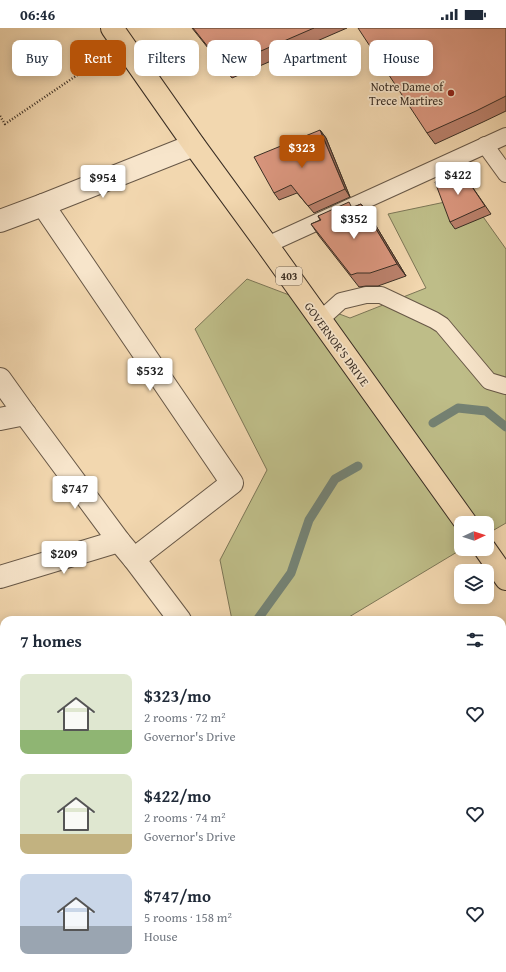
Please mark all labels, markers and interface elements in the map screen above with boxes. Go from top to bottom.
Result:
text: 06:46 [20,4,55,25]
chip: Buy [12,40,62,76]
chip: Rent [70,40,126,76]
chip: Filters [134,40,199,76]
chip: New [207,40,261,76]
chip: Apartment [269,40,361,76]
chip: House [369,40,433,76]
place label: Notre Dame of Trece Martires [369,78,444,109]
marker: Notre Dame of Trece Martires [446,88,456,98]
pin: $323 [278,135,326,169]
text: $323 [289,138,315,157]
pin: $422 [434,162,482,196]
pin: $954 [79,165,127,199]
text: $422 [445,165,471,184]
text: $954 [90,168,116,187]
pin: $352 [330,206,378,240]
text: $352 [341,209,367,228]
road number: 403 [276,267,302,285]
street label: GOVERNOR'S DRIVE [301,298,373,390]
pin: $532 [126,358,174,392]
text: $532 [137,361,163,380]
pin: $747 [51,476,99,510]
text: $747 [62,479,88,498]
north arrow [454,516,494,556]
map controls [454,516,494,604]
pin: $209 [40,541,88,575]
text: $209 [51,544,77,563]
button: layers [454,564,494,604]
text: 7 homes [20,628,82,653]
icon: filters [464,629,486,651]
text: $323/mo [144,683,211,708]
icon: home [52,690,100,738]
icon: heart [464,703,486,725]
text: 2 rooms · 72 m² [144,708,226,727]
text: Governor's Drive [144,727,235,746]
text: $422/mo [144,783,211,808]
icon: home [52,790,100,838]
icon: heart [464,803,486,825]
text: 2 rooms · 74 m² [144,808,226,827]
text: Governor's Drive [144,827,235,846]
text: $747/mo [144,883,211,908]
icon: home [52,890,100,938]
icon: heart [464,903,486,925]
text: 5 rooms · 158 m² [144,908,232,927]
text: House [144,927,178,946]

